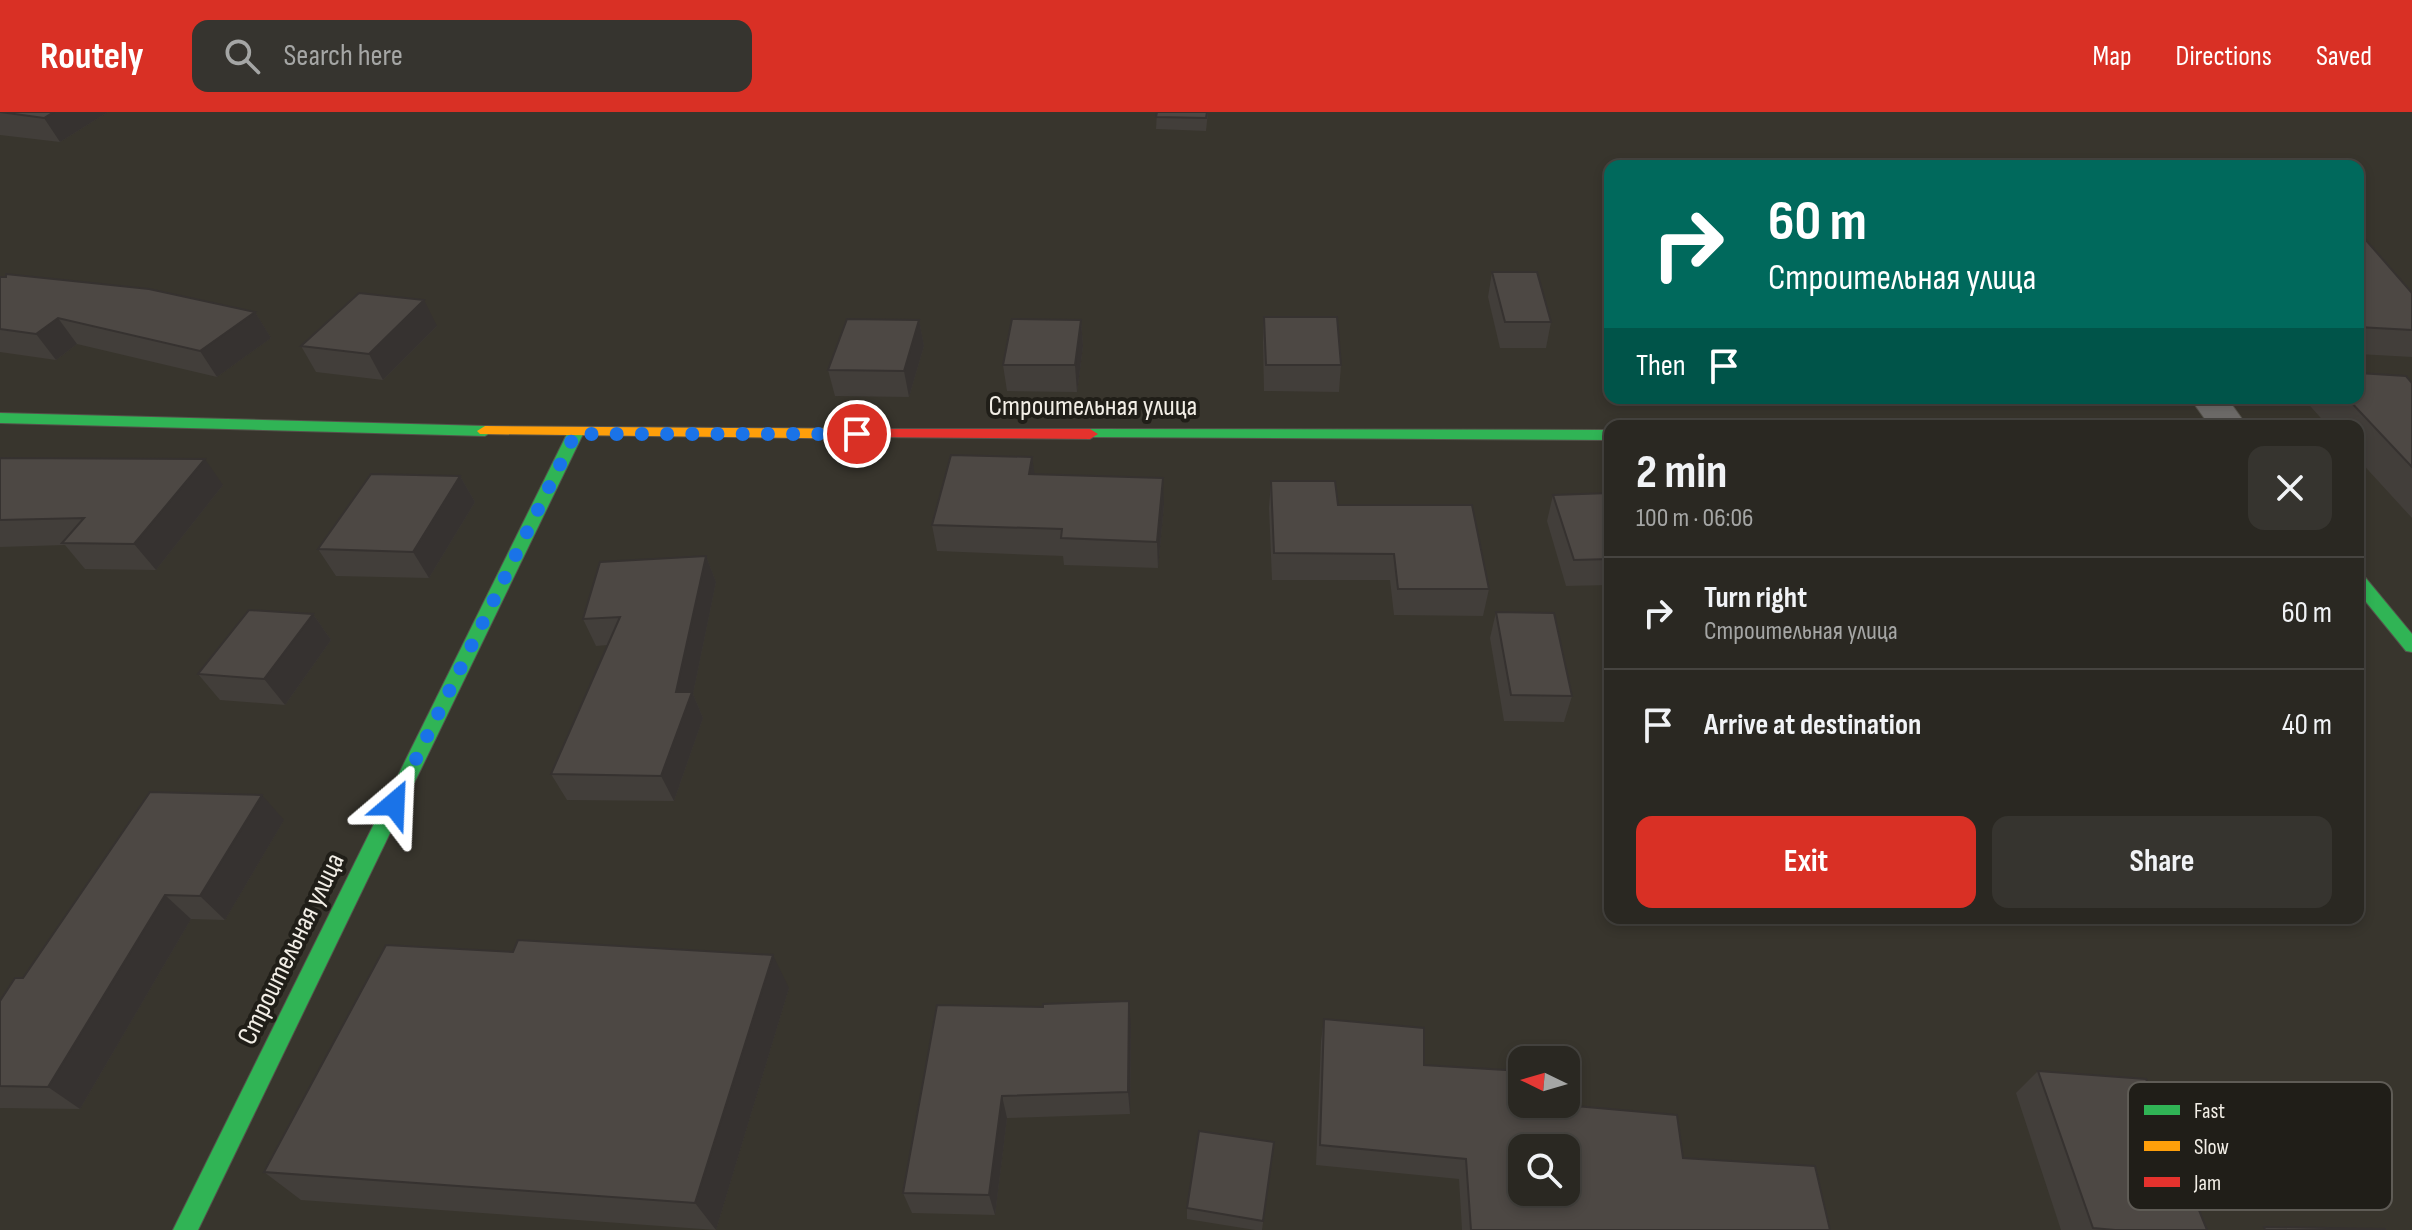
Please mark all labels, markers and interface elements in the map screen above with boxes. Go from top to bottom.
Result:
search box [192,20,752,92]
text: Routely [40,34,144,79]
icon: search [220,34,264,78]
text: Search here [284,38,403,74]
text: Map [2093,40,2132,73]
text: Directions [2176,40,2272,73]
text: Saved [2316,40,2372,73]
text: 60 m [1768,189,1867,256]
icon: right [1636,192,1740,296]
text: Строительная улица [1768,257,2036,300]
icon: arrive [1702,344,1746,388]
text: Then [1636,348,1686,384]
street label: Строительная улица [989,390,1197,423]
pin [823,400,891,468]
icon: arrive [835,412,879,456]
text: 2 min [1636,444,1727,501]
button: close [2248,446,2332,530]
text: 100 m · 06:06 [1636,503,1753,534]
text: Turn right [1704,580,1807,616]
icon: right [1636,591,1680,635]
text: 60 m [2281,595,2332,631]
text: Строительная улица [1704,616,1898,647]
icon: arrive [1636,703,1680,747]
text: Arrive at destination [1704,707,1921,743]
text: 40 m [2282,707,2332,743]
position arrow [352,762,436,846]
button: Exit [1636,816,1976,908]
button: Share [1992,816,2332,908]
street label: Строительная улица [230,848,352,1050]
north arrow [1508,1046,1580,1118]
map controls [1508,1046,1580,1206]
legend [2128,1082,2392,1210]
text: Fast [2194,1098,2225,1125]
button: search [1508,1134,1580,1206]
text: Slow [2194,1134,2229,1161]
text: Jam [2193,1170,2221,1197]

